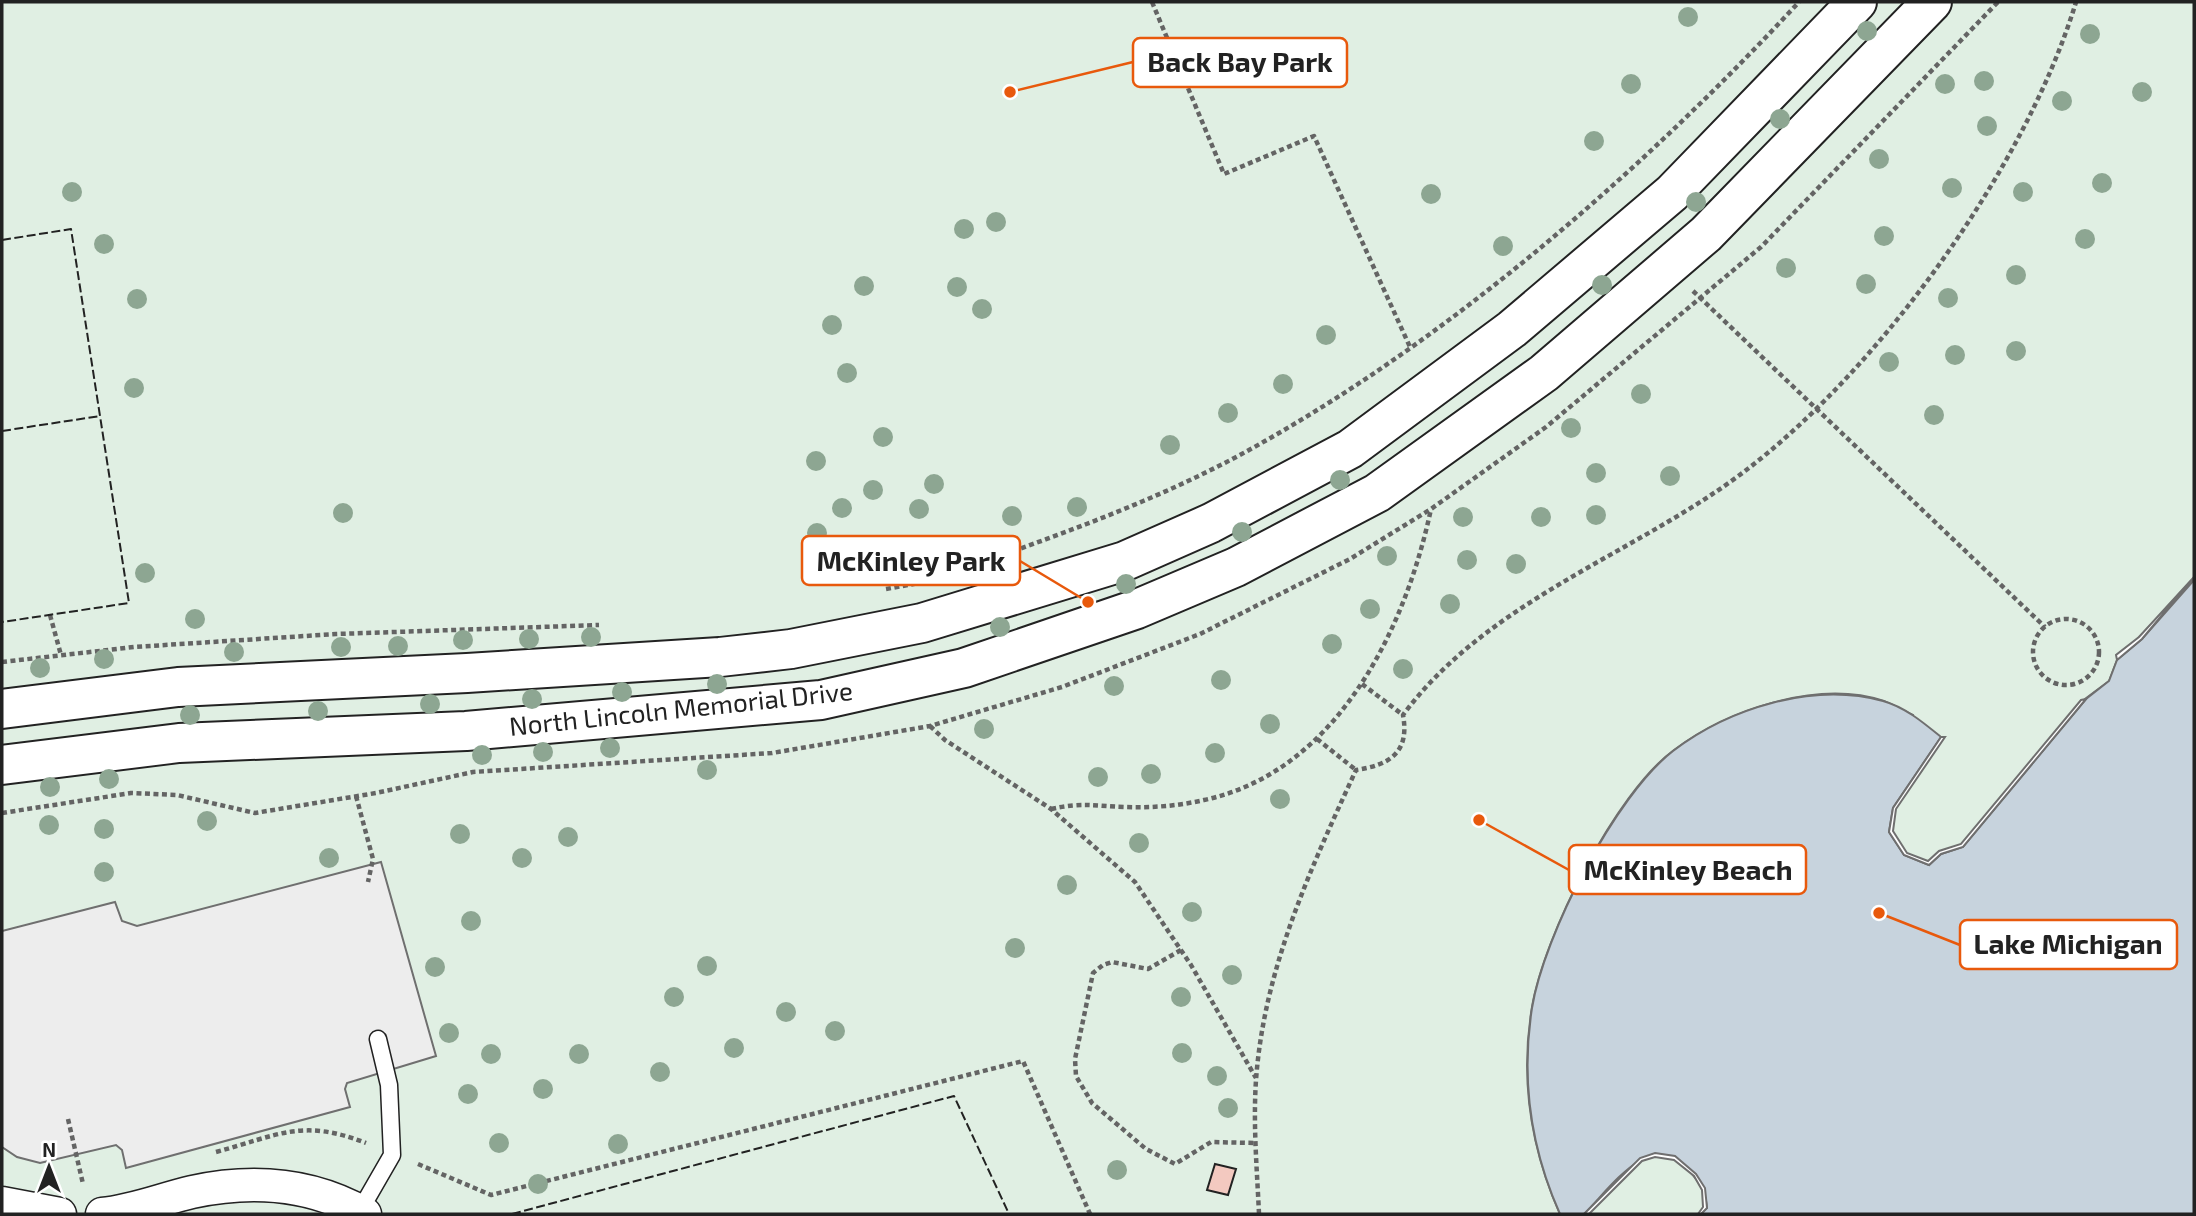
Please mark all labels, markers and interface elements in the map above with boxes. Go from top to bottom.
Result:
callout: Back Bay Park [1133,38,1347,87]
text: Back Bay Park [1147,44,1333,78]
callout: McKinley Park [802,536,1020,585]
text: McKinley Park [816,543,1006,577]
street label: North Lincoln Memorial Drive [508,674,854,741]
callout: McKinley Beach [1569,845,1806,894]
text: McKinley Beach [1583,852,1793,886]
callout: Lake Michigan [1960,920,2177,969]
text: Lake Michigan [1973,926,2163,960]
north arrow [14,1132,84,1202]
text: N [42,1138,56,1161]

